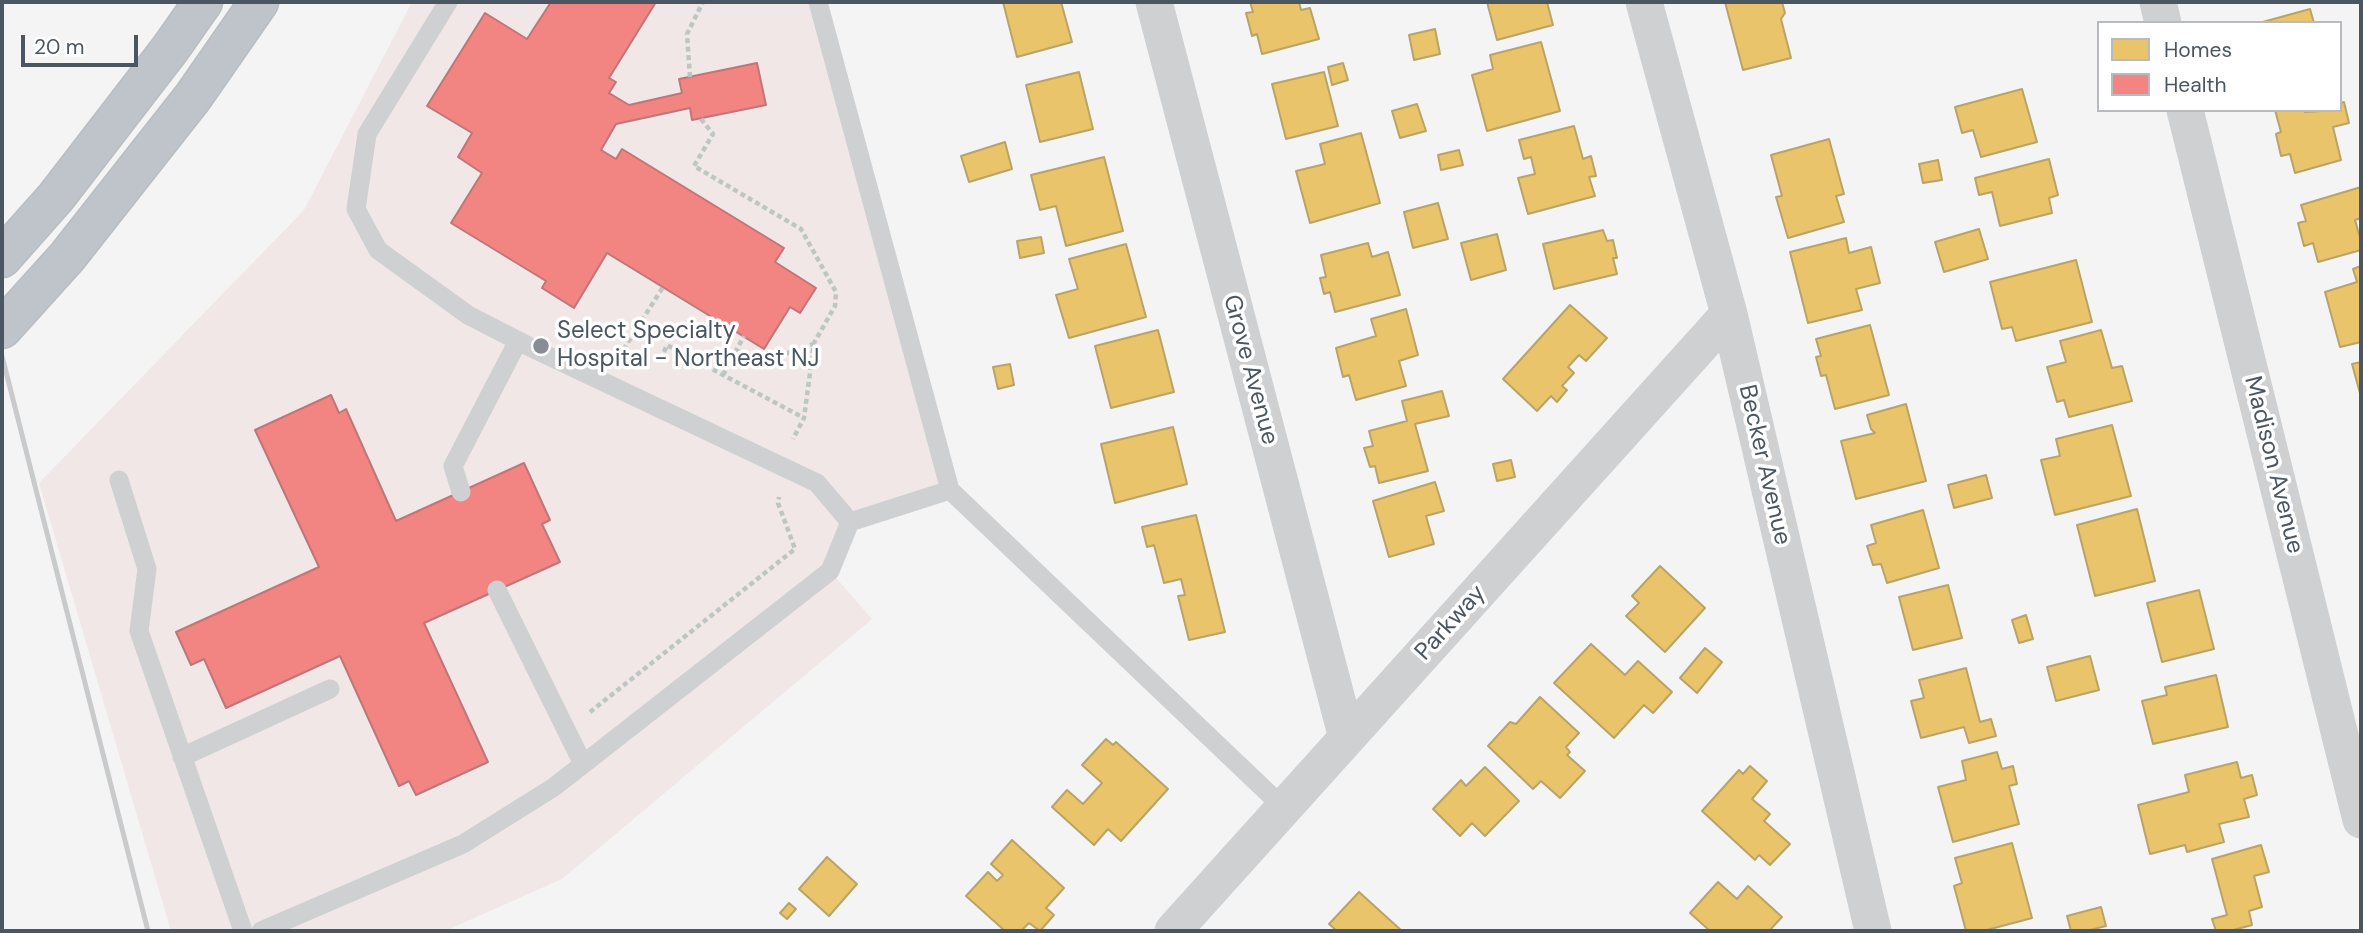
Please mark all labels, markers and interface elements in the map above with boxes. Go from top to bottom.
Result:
scale bar [24,21,142,65]
legend [2097,21,2342,112]
text: 20 m [34,33,85,61]
text: Homes [2164,36,2232,64]
text: Health [2164,71,2227,99]
street label: Grove Avenue [1216,292,1284,448]
place label: Select Specialty Hospital - Northeast NJ [557,318,819,374]
marker: Select Specialty Hospital - Northeast NJ [531,336,551,356]
street label: Madison Avenue [2237,373,2309,557]
street label: Becker Avenue [1732,382,1796,548]
street label: Parkway [1410,579,1492,667]

